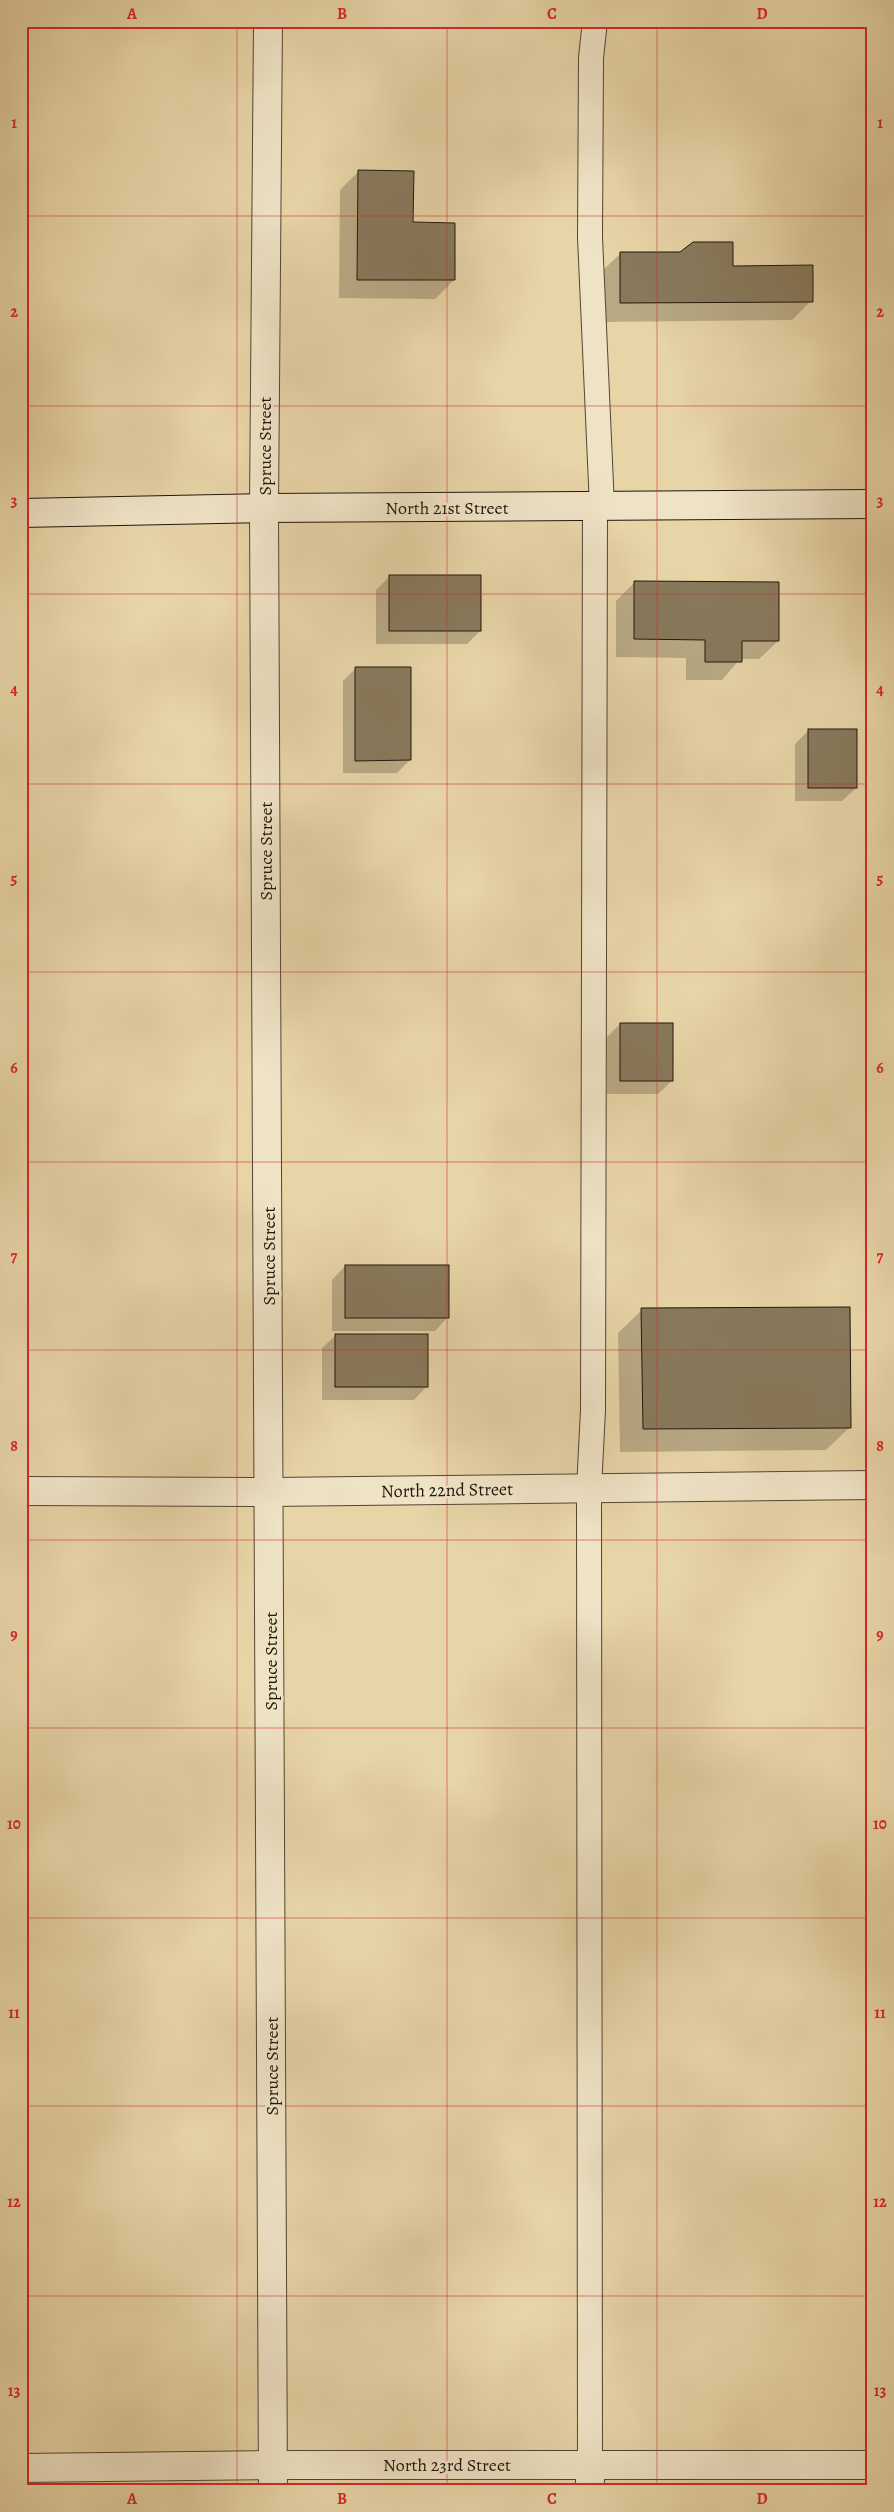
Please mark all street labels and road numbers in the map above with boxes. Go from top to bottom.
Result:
street label: Spruce Street [253,396,277,495]
street label: North 21st Street [385,496,509,520]
street label: Spruce Street [254,801,278,900]
street label: Spruce Street [257,1206,281,1305]
street label: North 22nd Street [381,1477,513,1503]
street label: Spruce Street [259,1611,283,1710]
street label: Spruce Street [260,2016,284,2115]
street label: North 23rd Street [383,2453,511,2477]

